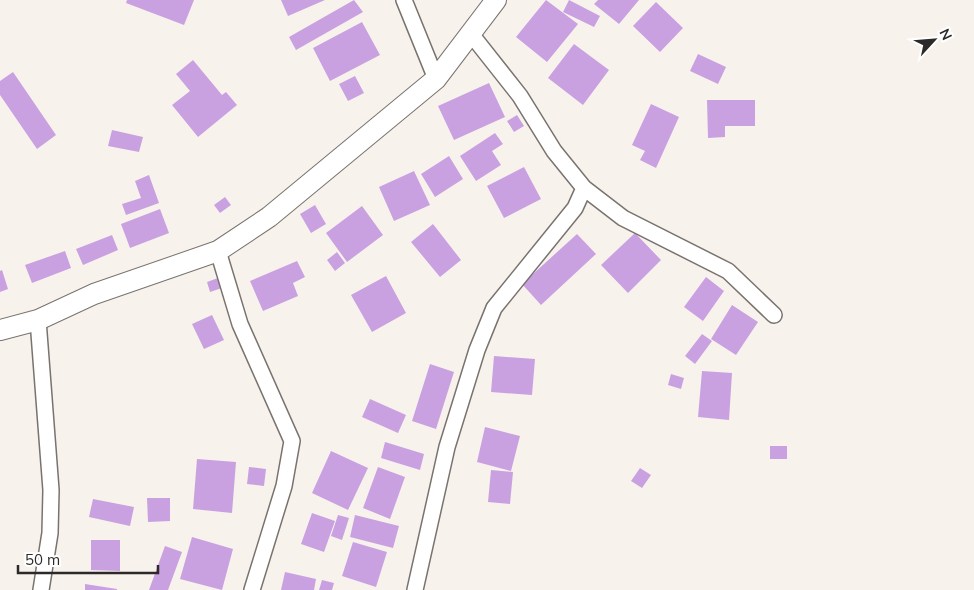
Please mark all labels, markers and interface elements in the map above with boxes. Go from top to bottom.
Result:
north arrow [909,15,959,65]
text: N [935,26,956,43]
scale bar [18,542,158,574]
text: 50 m [25,550,60,569]

